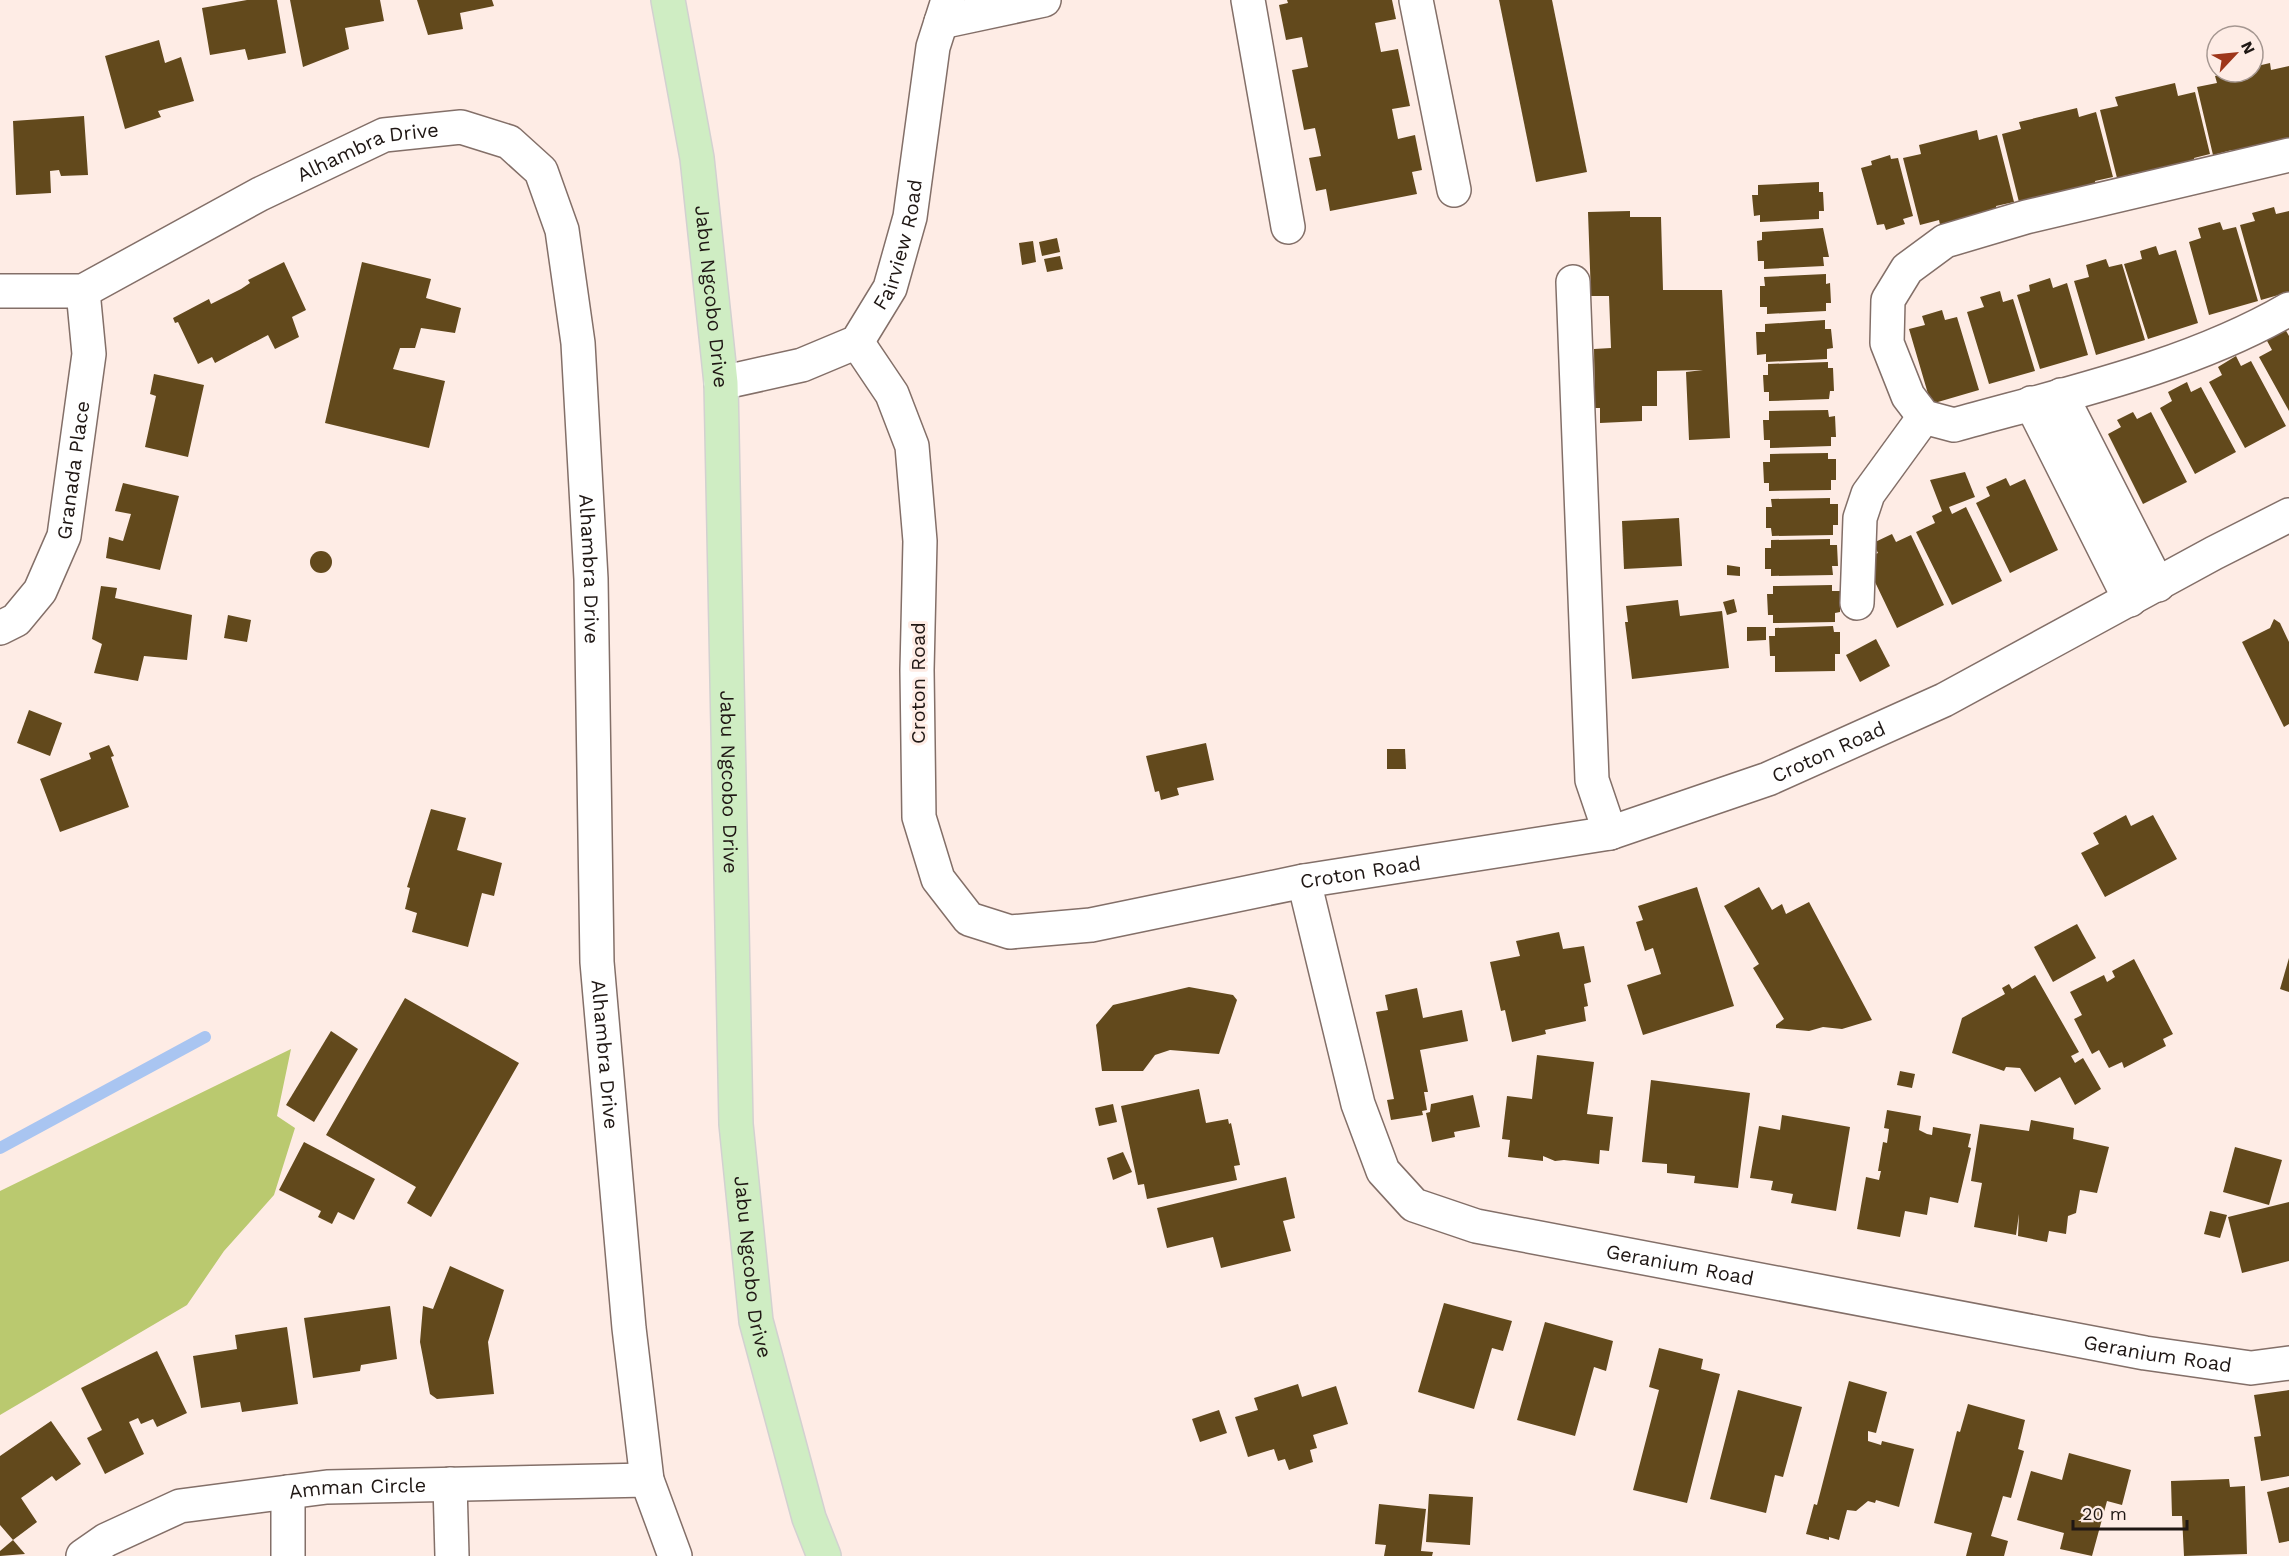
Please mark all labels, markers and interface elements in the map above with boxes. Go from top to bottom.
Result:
north arrow [2205,24,2265,84]
text: N [2237,38,2259,57]
street label: Alhambra Drive [293,117,440,187]
street label: Fairview Road [868,178,927,314]
street label: Jabu Ngcobo Drive [690,204,733,389]
street label: Granada Place [52,399,94,541]
street label: Alhambra Drive [574,493,604,644]
street label: Croton Road [906,622,930,744]
street label: Jabu Ngcobo Drive [715,690,743,874]
street label: Croton Road [1768,716,1889,788]
street label: Croton Road [1298,851,1422,893]
street label: Alhambra Drive [587,979,624,1130]
street label: Jabu Ngcobo Drive [729,1175,777,1360]
street label: Geranium Road [1604,1239,1756,1290]
street label: Geranium Road [2081,1330,2233,1377]
street label: Amman Circle [287,1473,426,1504]
scale bar [2073,1493,2187,1531]
text: 20 m [2082,1503,2127,1524]

